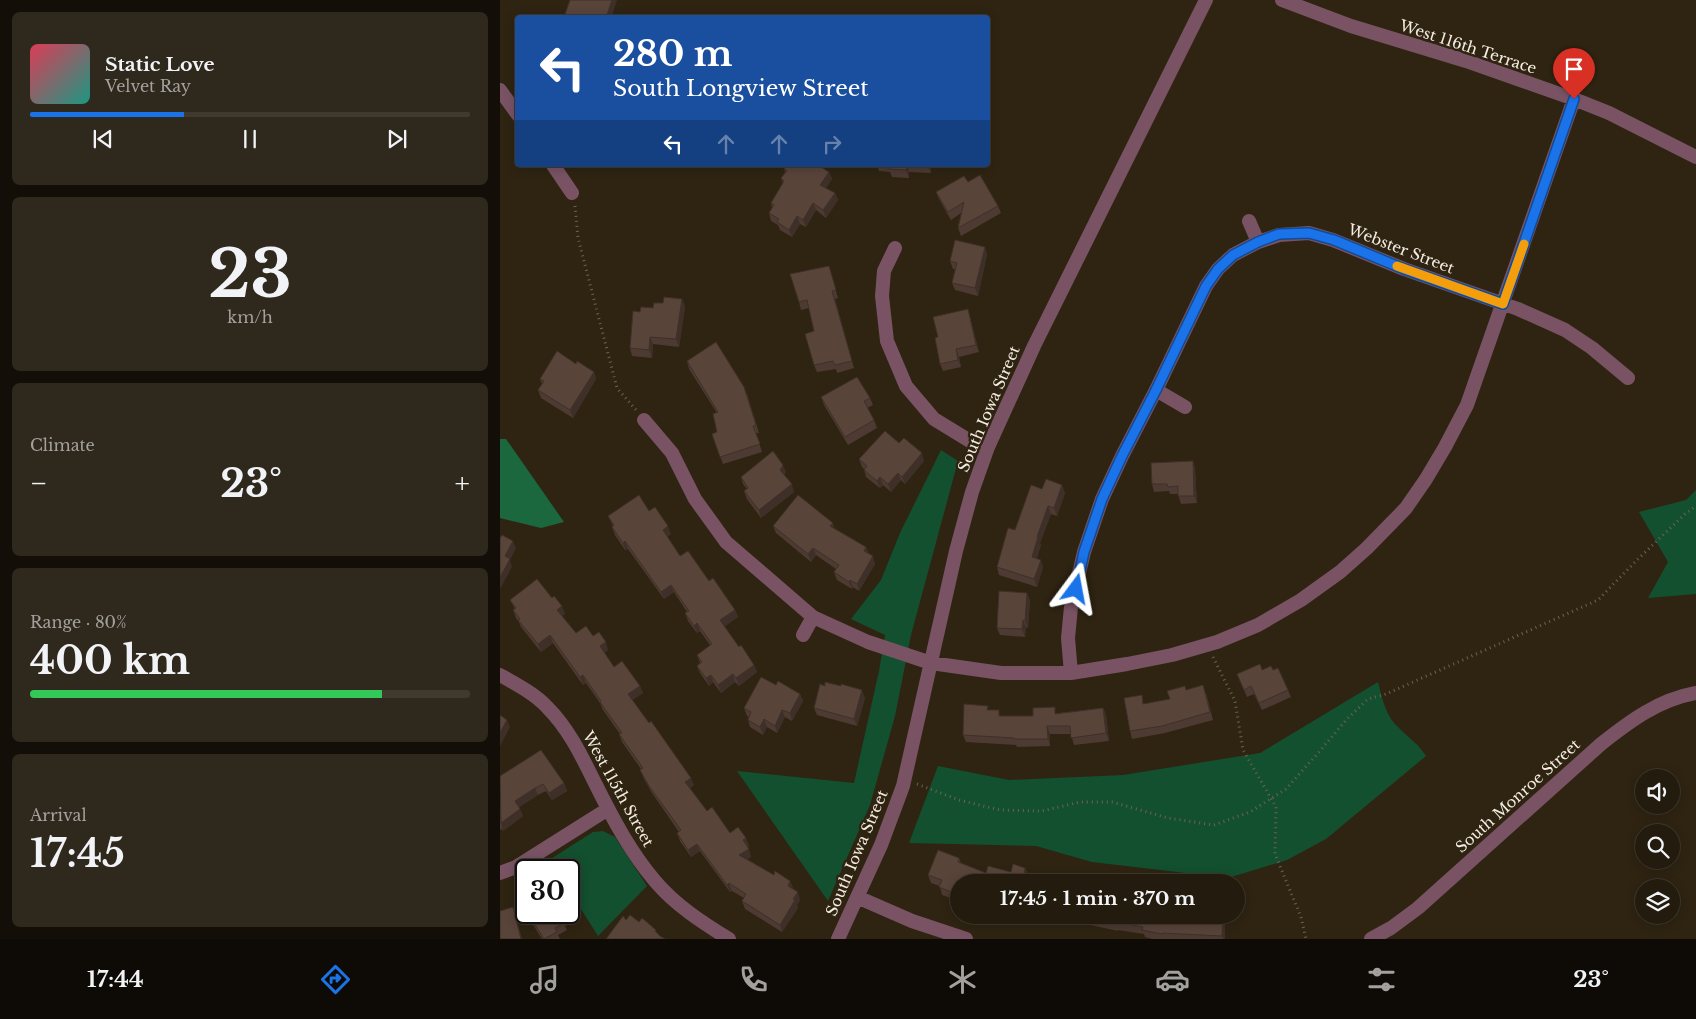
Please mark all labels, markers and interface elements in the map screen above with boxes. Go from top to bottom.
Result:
street label: West 116th Terrace [1396,15,1539,78]
text: 280 m [613,32,732,75]
icon: left [530,35,595,100]
pin [1553,48,1595,99]
text: Static Love [105,53,215,76]
icon: arrive [1560,55,1588,83]
text: South Longview Street [613,75,869,102]
text: Velvet Ray [105,76,191,96]
icon: previous [89,125,117,153]
icon: pause [236,125,264,153]
icon: next [383,125,411,153]
icon: left [659,130,687,158]
icon: ahead [712,130,740,158]
icon: ahead [765,130,793,158]
icon: right [818,130,846,158]
street label: Webster Street [1344,219,1457,278]
text: 23 [208,234,292,315]
text: km/h [227,307,273,327]
street label: South Iowa Street [953,342,1024,475]
text: Climate [30,435,95,455]
text: 23° [220,460,282,507]
text: − [30,466,48,501]
text: + [455,466,470,501]
position arrow [1049,562,1101,614]
text: Range · 80% [30,612,127,632]
text: 400 km [30,637,190,684]
street label: West 115th Street [578,727,658,850]
street label: South Monroe Street [1452,735,1584,856]
map controls [1635,769,1680,924]
button: sound [1635,769,1680,814]
street label: South Iowa Street [821,786,892,919]
text: Arrival [30,805,87,825]
button: search [1635,824,1680,869]
text: 17:45 [30,830,125,877]
speed limit sign: 30 [515,859,580,924]
button: layers [1635,879,1680,924]
text: 17:45 · 1 min · 370 m [1000,887,1195,910]
icon: directions [318,962,353,997]
icon: music [527,962,562,997]
icon: phone [736,962,771,997]
icon: climate [945,962,980,997]
icon: car [1155,962,1190,997]
icon: filters [1364,962,1399,997]
text: 17:44 [87,966,144,993]
text: 23° [1573,966,1609,993]

